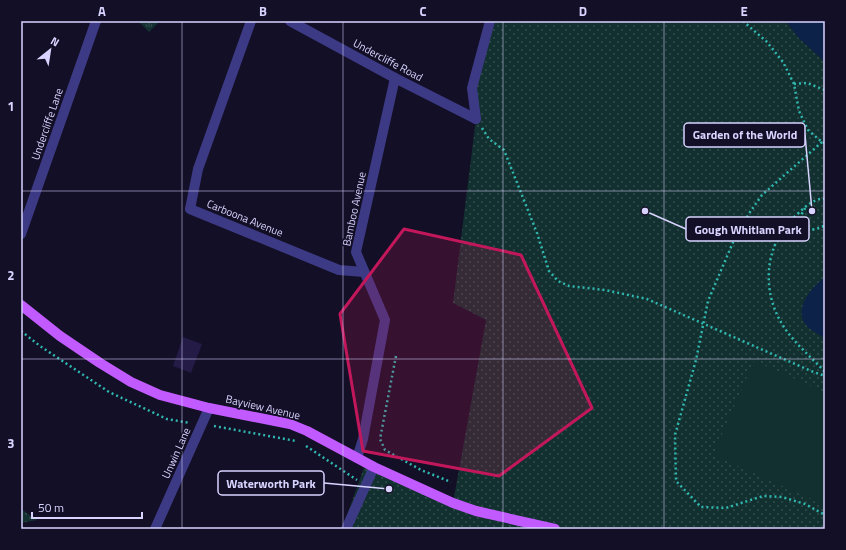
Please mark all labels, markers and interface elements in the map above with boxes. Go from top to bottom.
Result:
text: A [98,1,106,21]
text: B [259,1,267,21]
text: C [419,1,427,21]
text: D [579,1,587,21]
text: E [740,1,748,21]
north arrow [30,30,70,70]
text: N [48,33,62,50]
street label: Undercliffe Road [350,35,426,85]
street label: Undercliffe Lane [27,85,67,162]
text: 1 [7,96,15,116]
callout: Garden of the World [684,123,805,147]
text: Garden of the World [693,125,797,144]
street label: Bamboo Avenue [338,170,370,248]
street label: Carboona Avenue [204,195,286,241]
callout: Gough Whitlam Park [686,217,809,241]
text: Gough Whitlam Park [694,220,802,239]
text: 2 [7,265,15,285]
street label: Bayview Avenue [224,391,302,423]
street label: Unwin Lane [158,425,195,481]
text: 3 [7,433,15,453]
callout: Waterworth Park [218,471,324,495]
text: Waterworth Park [226,474,317,493]
scale bar [32,494,142,520]
text: 50 m [38,498,64,517]

